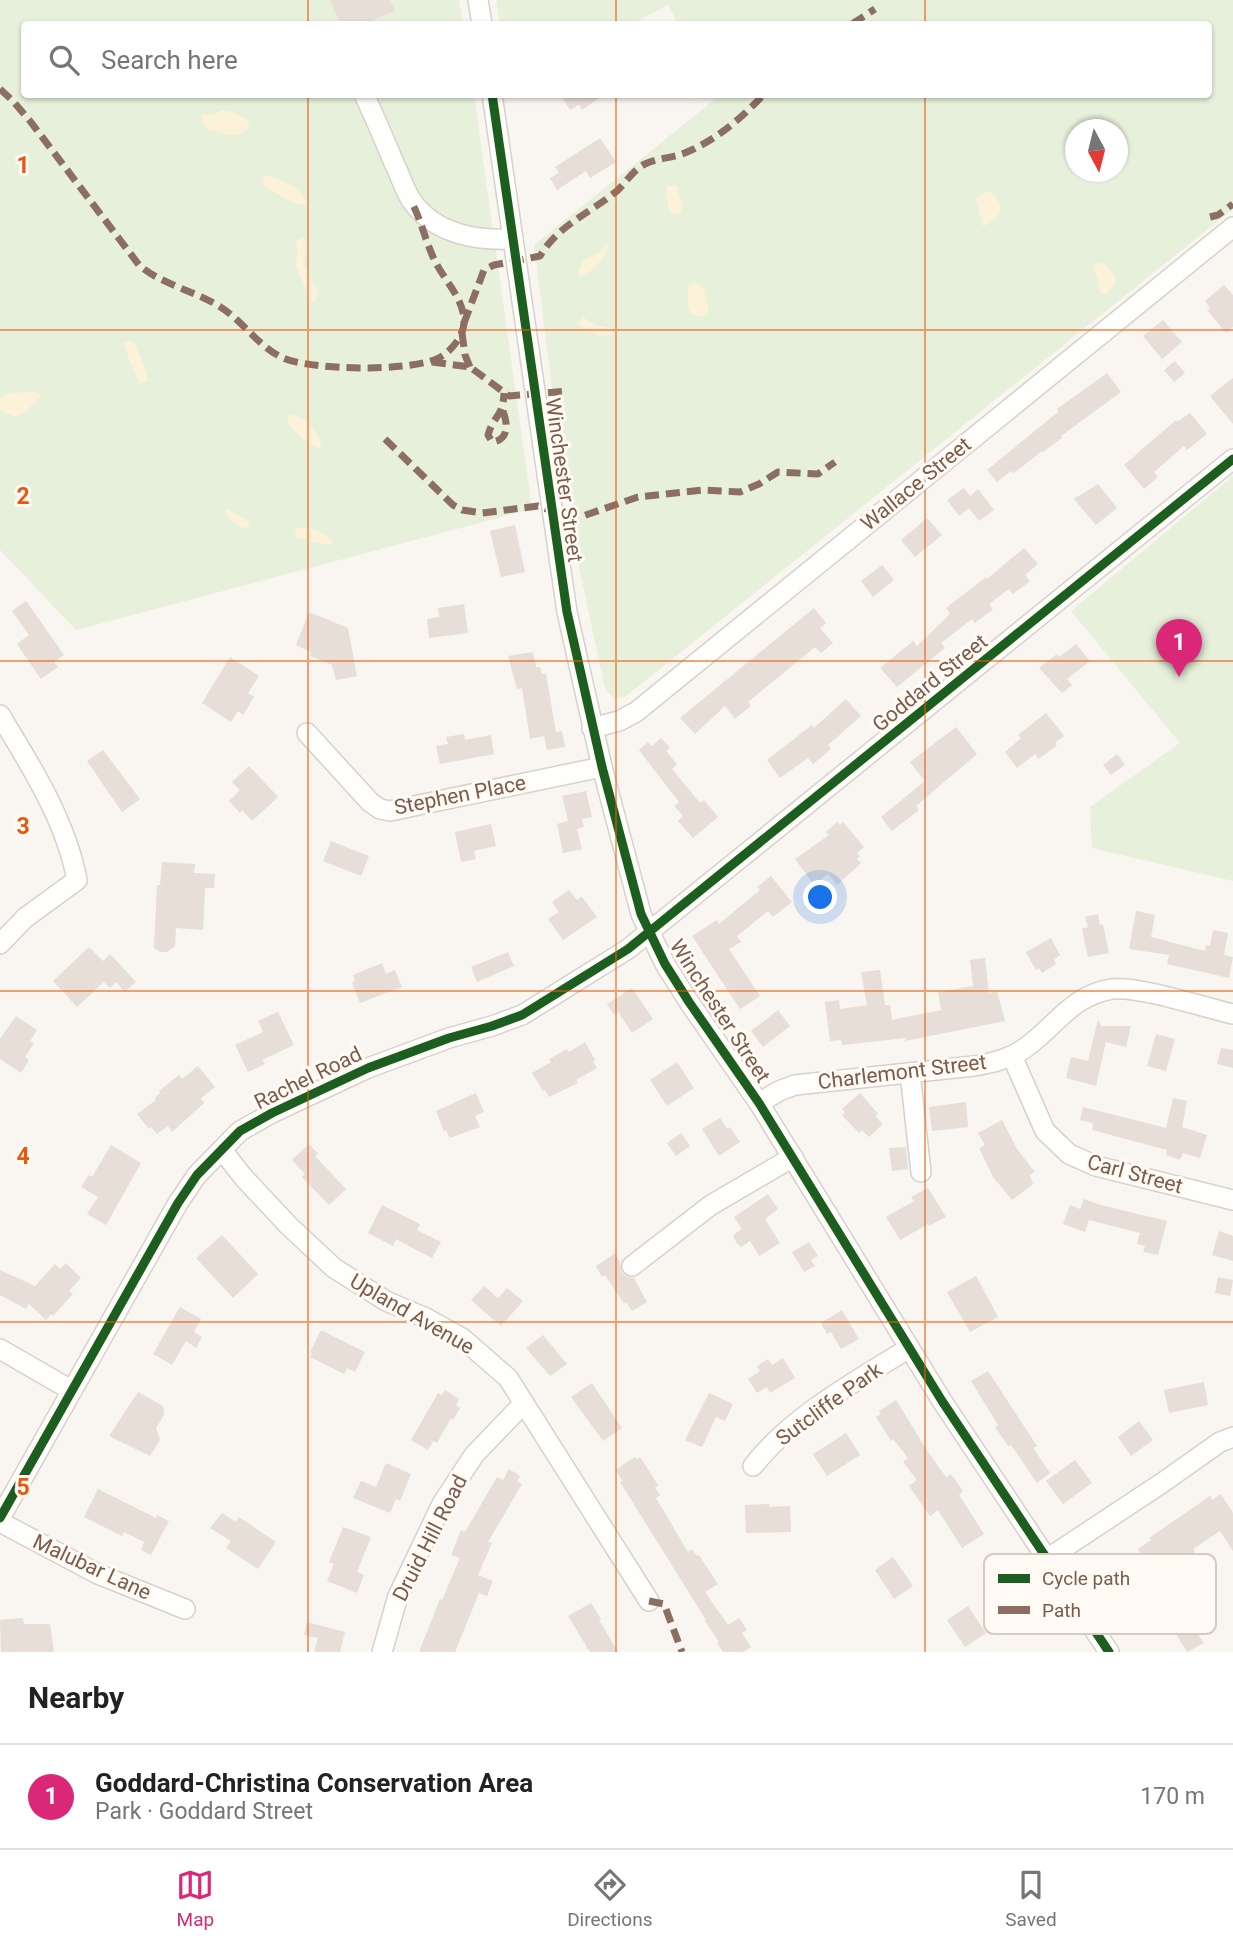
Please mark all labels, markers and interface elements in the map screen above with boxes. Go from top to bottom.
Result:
search box [21,21,1212,98]
icon: search [45,41,83,79]
text: Search here [101,45,238,75]
north arrow [1065,119,1128,182]
text: 1 [16,152,30,179]
street label: Winchester Street [541,396,587,564]
street label: Wallace Street [856,432,976,536]
text: 2 [16,483,30,510]
pin: 1 [1156,619,1202,677]
street label: Goddard Street [868,629,992,737]
street label: Stephen Place [392,770,528,820]
text: 3 [16,813,30,840]
your location [803,880,837,914]
street label: Winchester Street [665,935,775,1087]
street label: Rachel Road [250,1042,366,1114]
street label: Charlemont Street [816,1050,988,1094]
text: 4 [16,1143,30,1170]
street label: Carl Street [1085,1150,1186,1198]
street label: Upland Avenue [346,1269,478,1359]
street label: Sutcliffe Park [771,1357,887,1450]
street label: Druid Hill Road [388,1471,472,1605]
text: 5 [16,1474,30,1501]
street label: Malubar Lane [29,1529,155,1605]
legend [984,1554,1216,1634]
text: Cycle path [1042,1567,1130,1590]
text: Path [1042,1599,1081,1622]
text: Nearby [28,1680,124,1715]
text: Goddard-Christina Conservation Area [95,1768,533,1798]
text: 1 [44,1783,58,1810]
text: 170 m [1140,1783,1205,1810]
text: Park · Goddard Street [95,1798,313,1825]
tab: Map [176,1866,214,1931]
tab: Directions [567,1866,652,1931]
tab: Saved [1005,1866,1057,1931]

